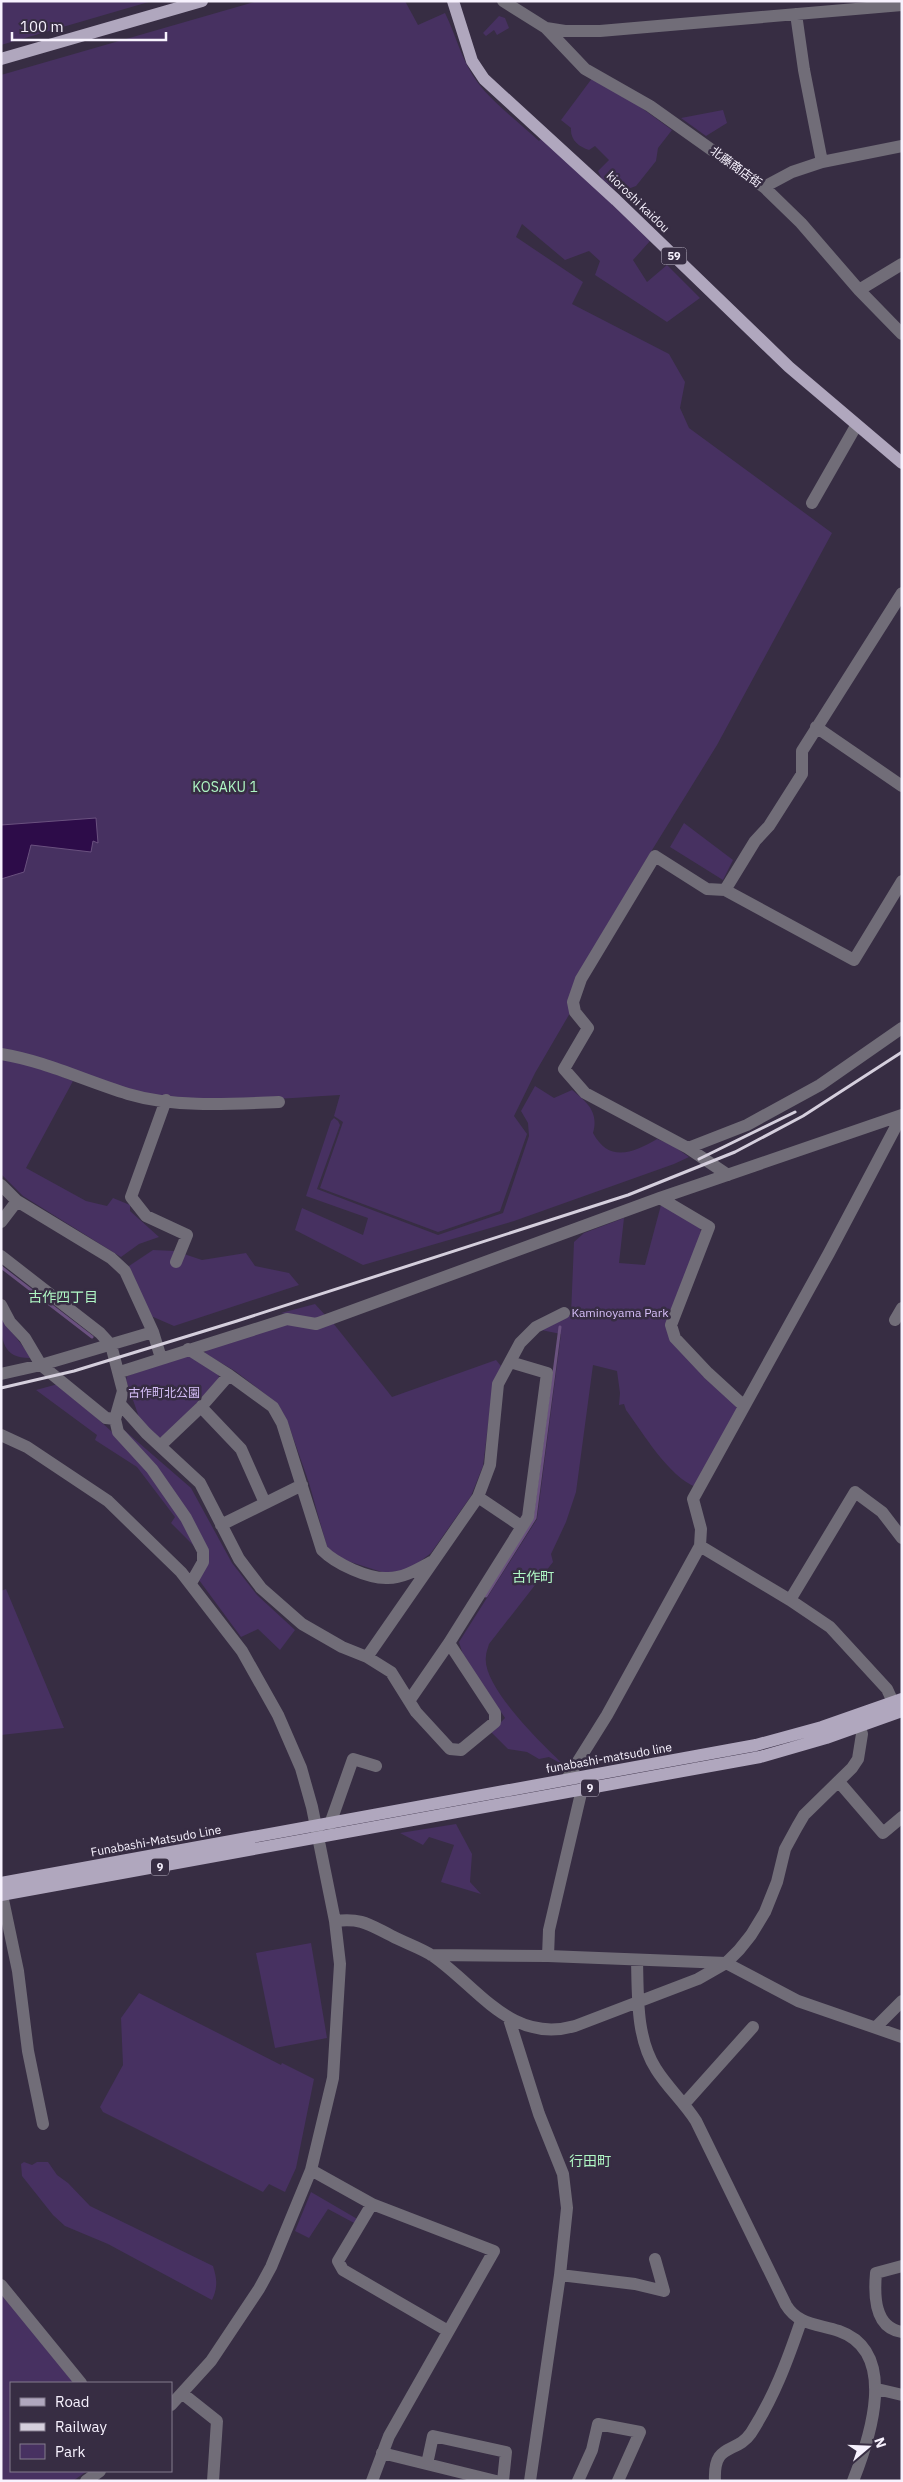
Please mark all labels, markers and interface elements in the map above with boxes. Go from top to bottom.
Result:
scale bar [12,10,166,42]
text: 100 m [20,17,64,36]
street label: 北藤商店街 [708,143,765,190]
street label: kioroshi kaidou [604,168,673,235]
road number: 59 [662,248,686,264]
district label: KOSAKU 1 [192,778,258,796]
district label: 古作四丁目 [28,1288,98,1306]
park label: Kaminoyama Park [571,1305,669,1320]
park label: 古作町北公園 [128,1385,200,1400]
district label: 古作町 [512,1568,554,1586]
street label: funabashi-matsudo line [545,1739,673,1776]
road number: 9 [581,1780,599,1796]
street label: Funabashi-Matsudo Line [90,1822,223,1859]
road number: 9 [151,1858,169,1875]
district label: 行田町 [569,2152,611,2170]
legend [10,2382,172,2472]
text: Road [55,2392,90,2411]
text: Railway [55,2417,108,2436]
north arrow [843,2422,893,2472]
text: N [870,2435,890,2450]
text: Park [55,2442,85,2461]

